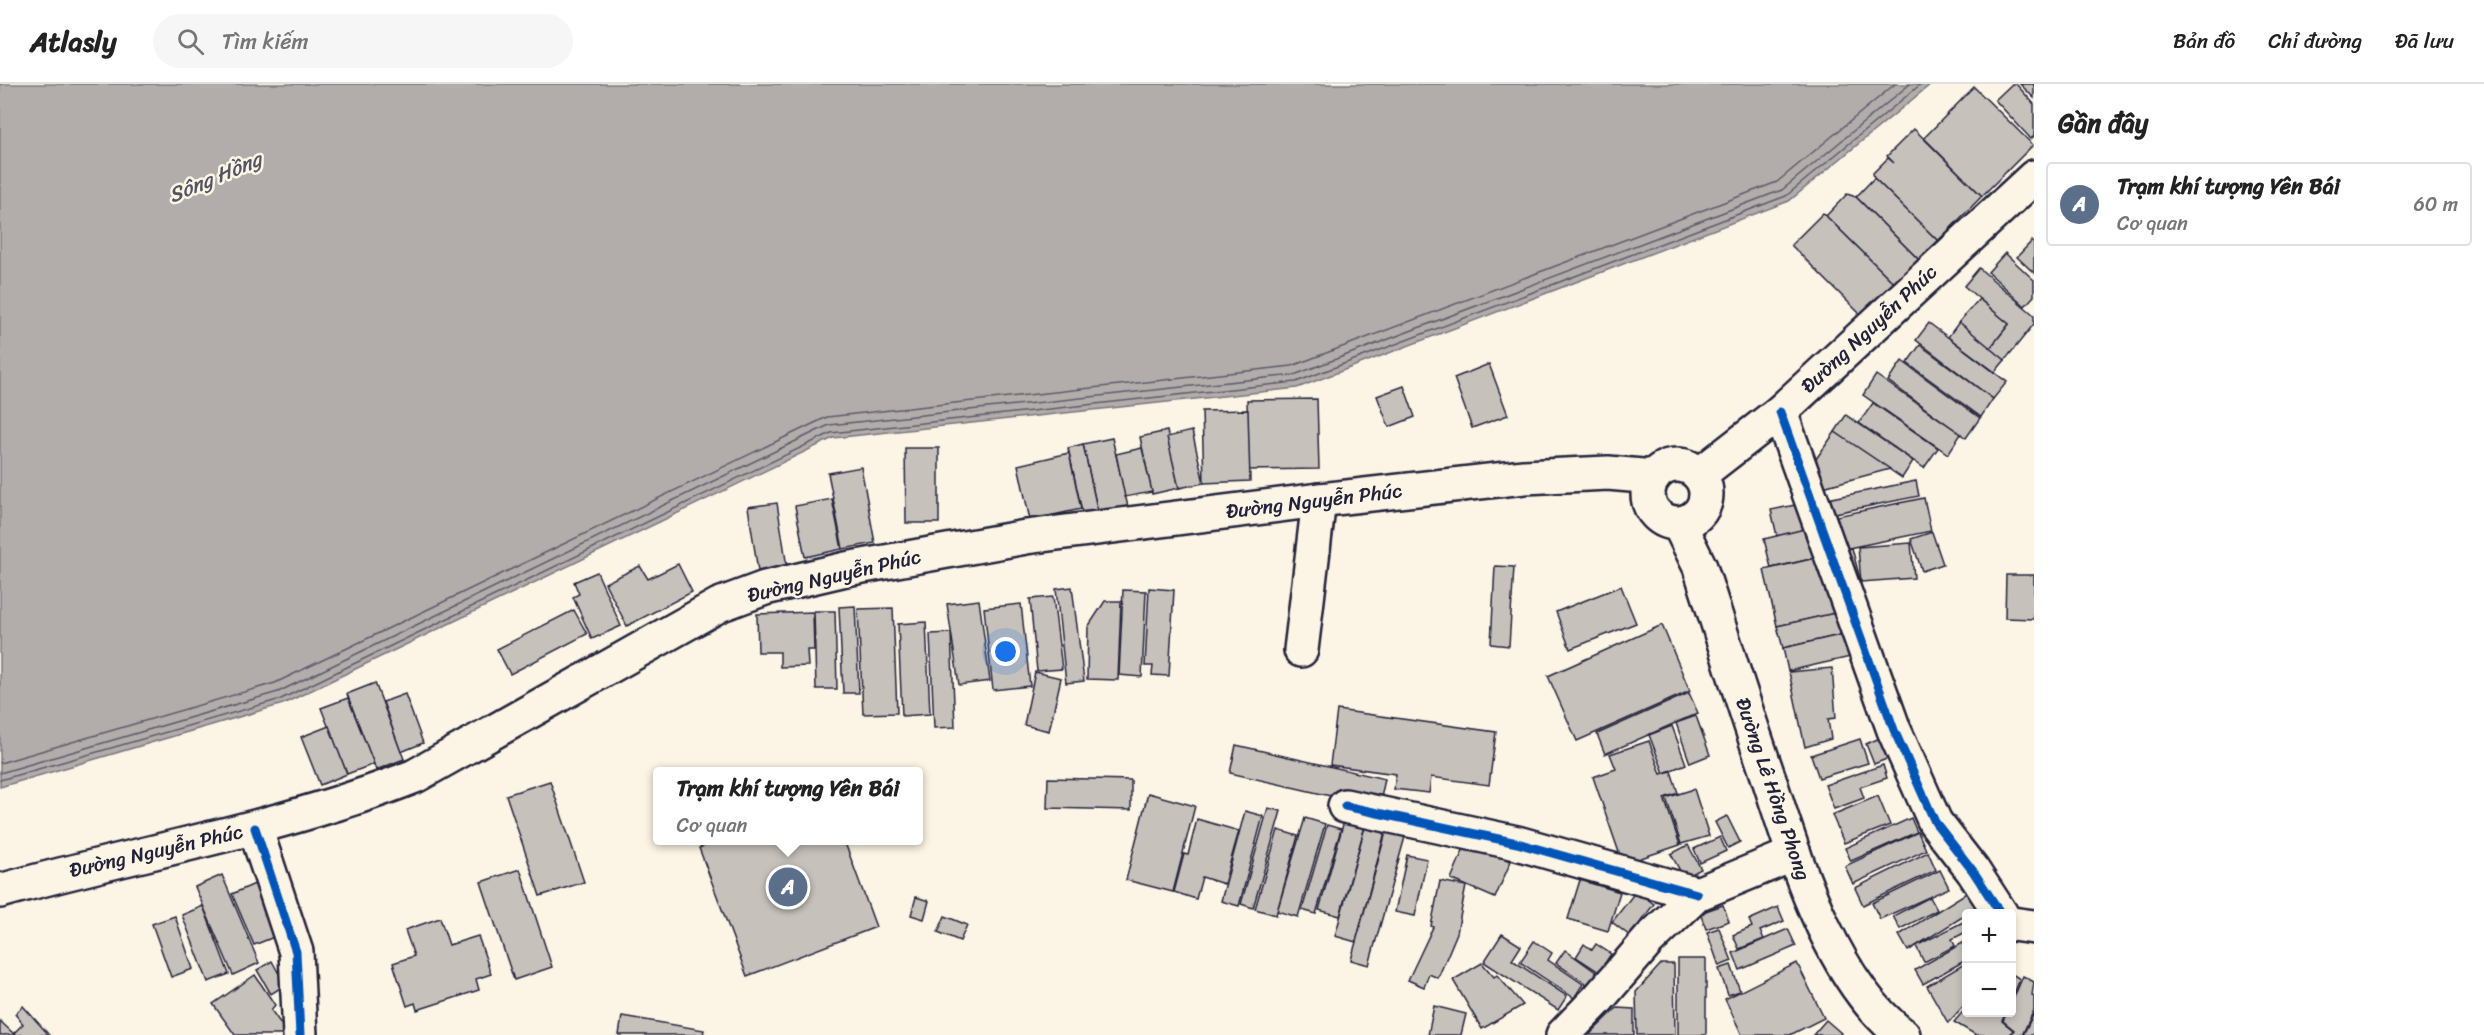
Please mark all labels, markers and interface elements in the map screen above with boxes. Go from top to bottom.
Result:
search box [153,14,573,68]
text: Atlasly [30,17,117,66]
text: Tìm kiếm [222,22,309,61]
text: Bản đồ [2173,22,2235,60]
text: Chỉ đường [2268,22,2362,60]
text: Đã lưu [2395,22,2454,60]
icon: search [174,25,207,58]
text: Gần đây [2058,100,2148,146]
water label: Sông Hồng [162,139,270,214]
text: Trạm khí tượng Yên Bái [2117,167,2340,206]
text: A [2073,187,2086,222]
text: 60 m [2413,187,2458,222]
text: Cơ quan [2117,206,2188,241]
street label: Đường Nguyễn Phúc [1792,256,1946,402]
street label: Đường Nguyễn Phúc [1224,473,1404,529]
street label: Đường Nguyễn Phúc [744,539,924,613]
your location [991,637,1020,666]
street label: Đường Lê Hồng Phong [1725,693,1821,885]
popup [653,767,923,845]
text: Trạm khí tượng Yên Bái [677,769,899,808]
text: Cơ quan [677,808,747,843]
street label: Đường Nguyễn Phúc [66,814,246,888]
pin: A [768,864,808,910]
map controls [1962,909,2016,1017]
button: + [1962,909,2016,963]
button: − [1962,963,2016,1017]

